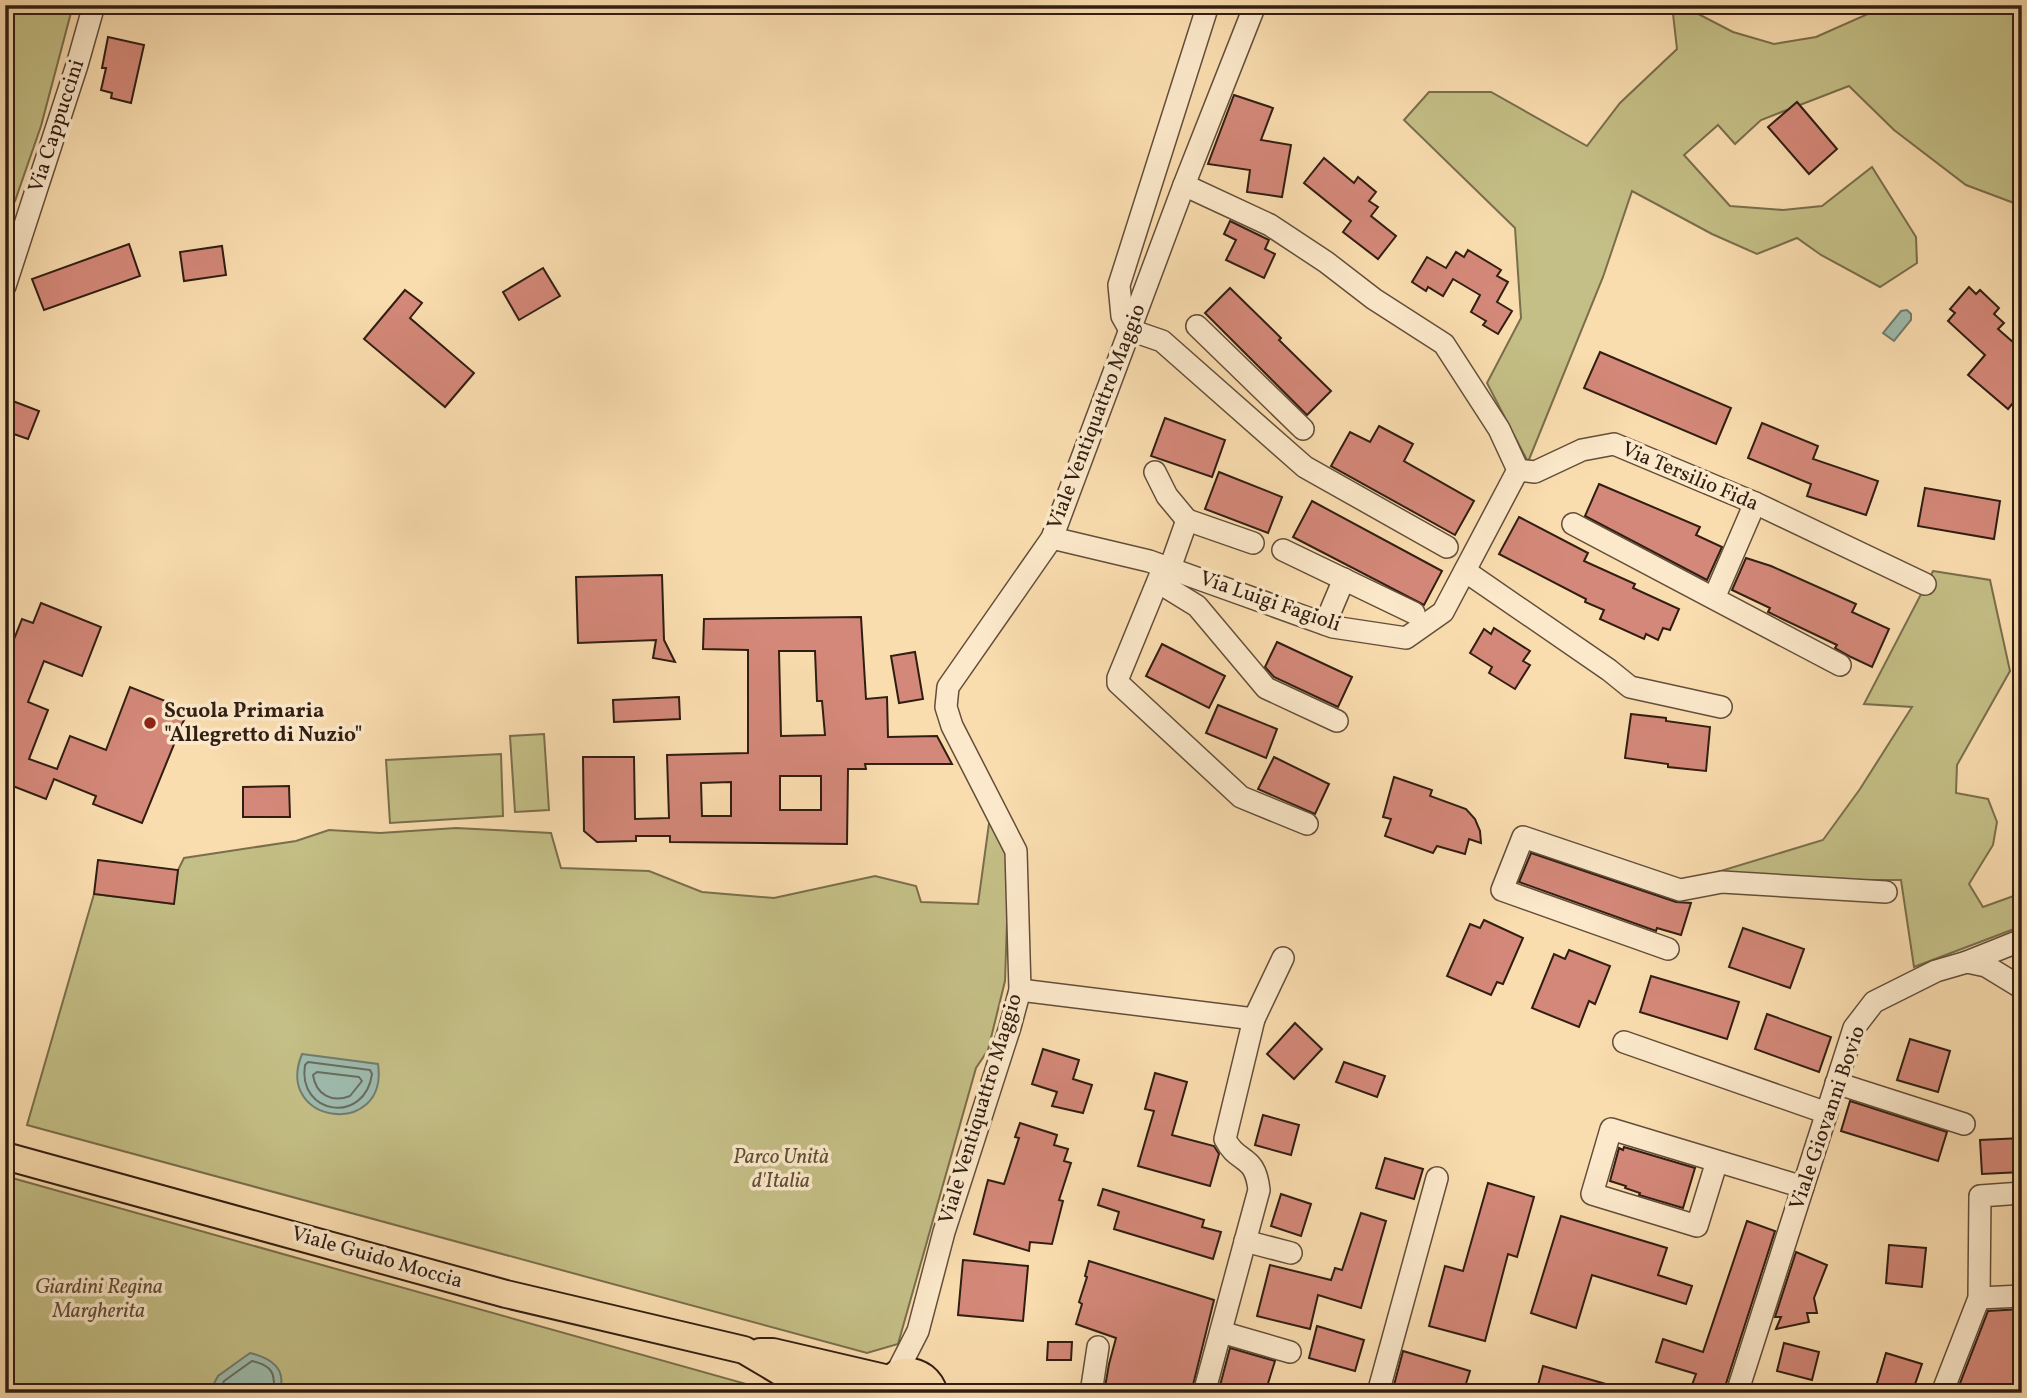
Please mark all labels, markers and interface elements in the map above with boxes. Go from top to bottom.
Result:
street label: Via Cappuccini [22,56,92,196]
street label: Viale Ventiquattro Maggio [1041,300,1153,534]
street label: Via Tersilio Fida [1617,435,1763,519]
street label: Via Luigi Fagioli [1196,564,1344,640]
place label: Scuola Primaria "Allegretto di Nuzio" [164,697,363,750]
marker: Scuola Primaria "Allegretto di Nuzio" [142,715,158,731]
street label: Viale Ventiquattro Maggio [932,990,1030,1228]
street label: Viale Giovanni Bovio [1783,1022,1873,1214]
park label: Parco Unità d'Italia [733,1143,829,1196]
street label: Viale Guido Moccia [288,1220,466,1296]
park label: Giardini Regina Margherita [35,1273,163,1326]

